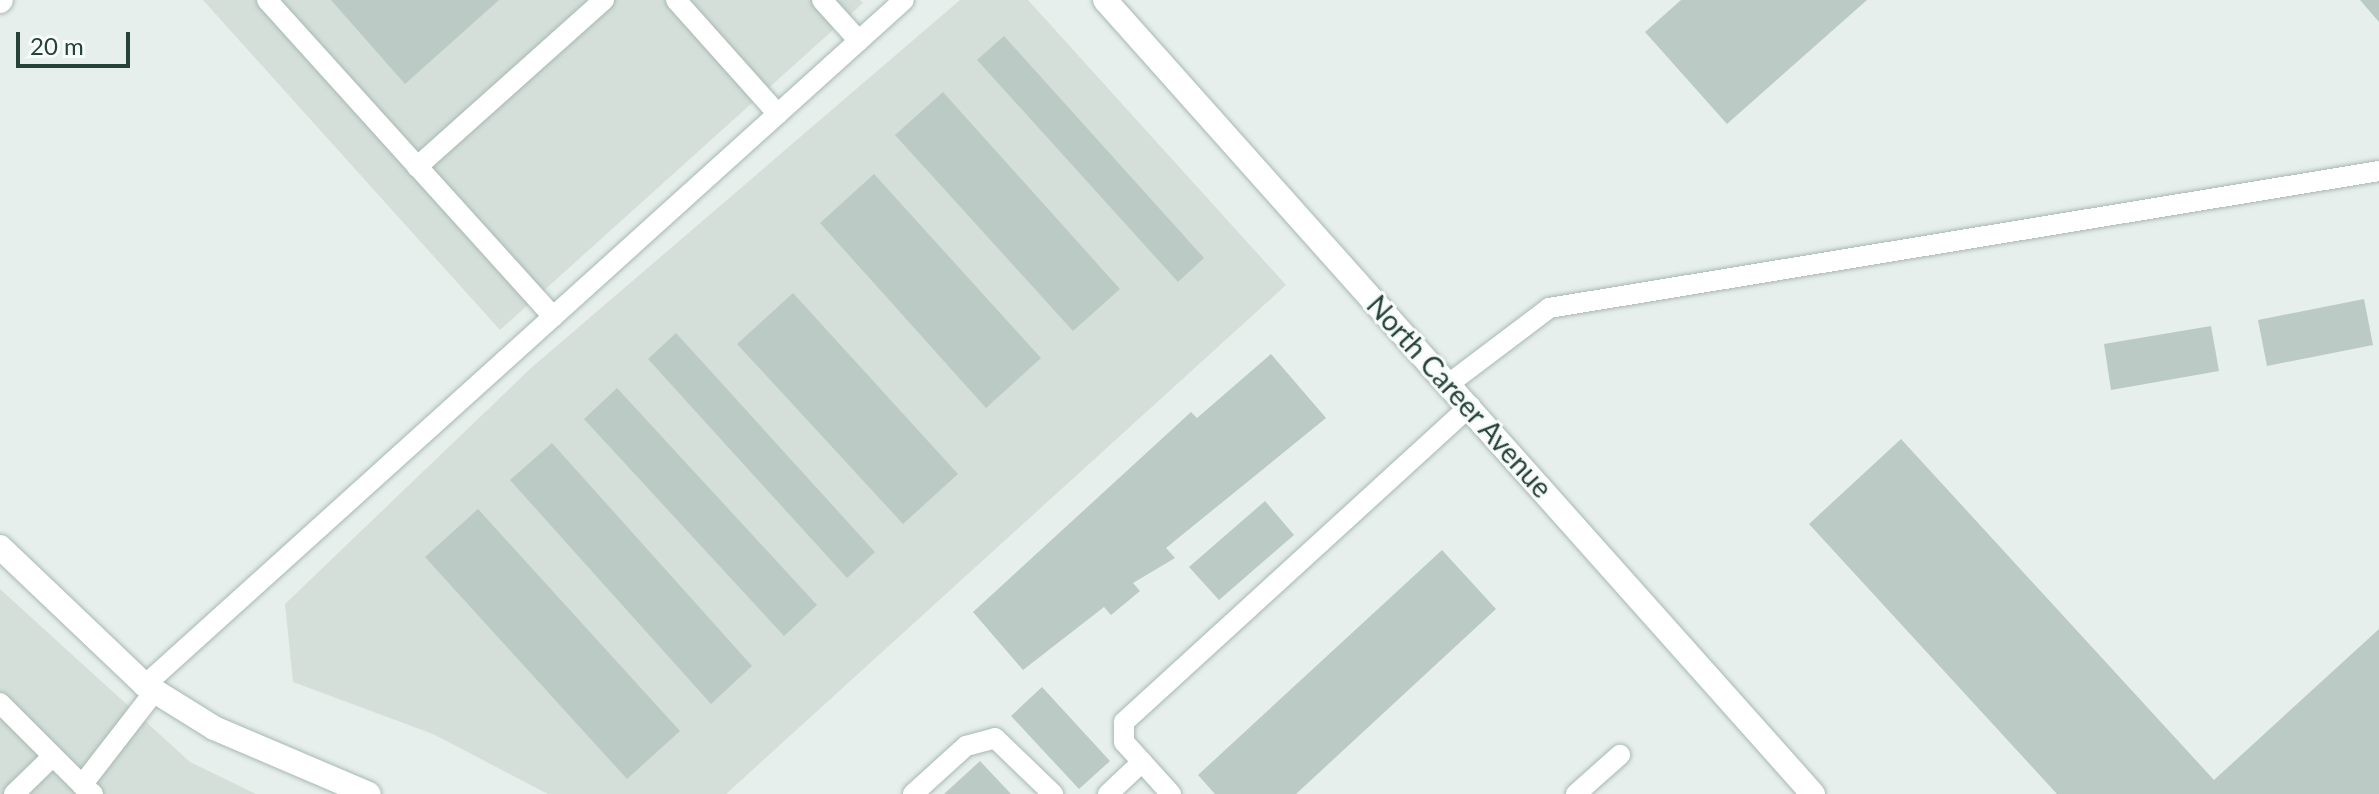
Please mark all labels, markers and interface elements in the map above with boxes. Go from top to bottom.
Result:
scale bar [20,16,134,66]
text: 20 m [30,31,84,60]
street label: North Career Avenue [1360,288,1560,504]

